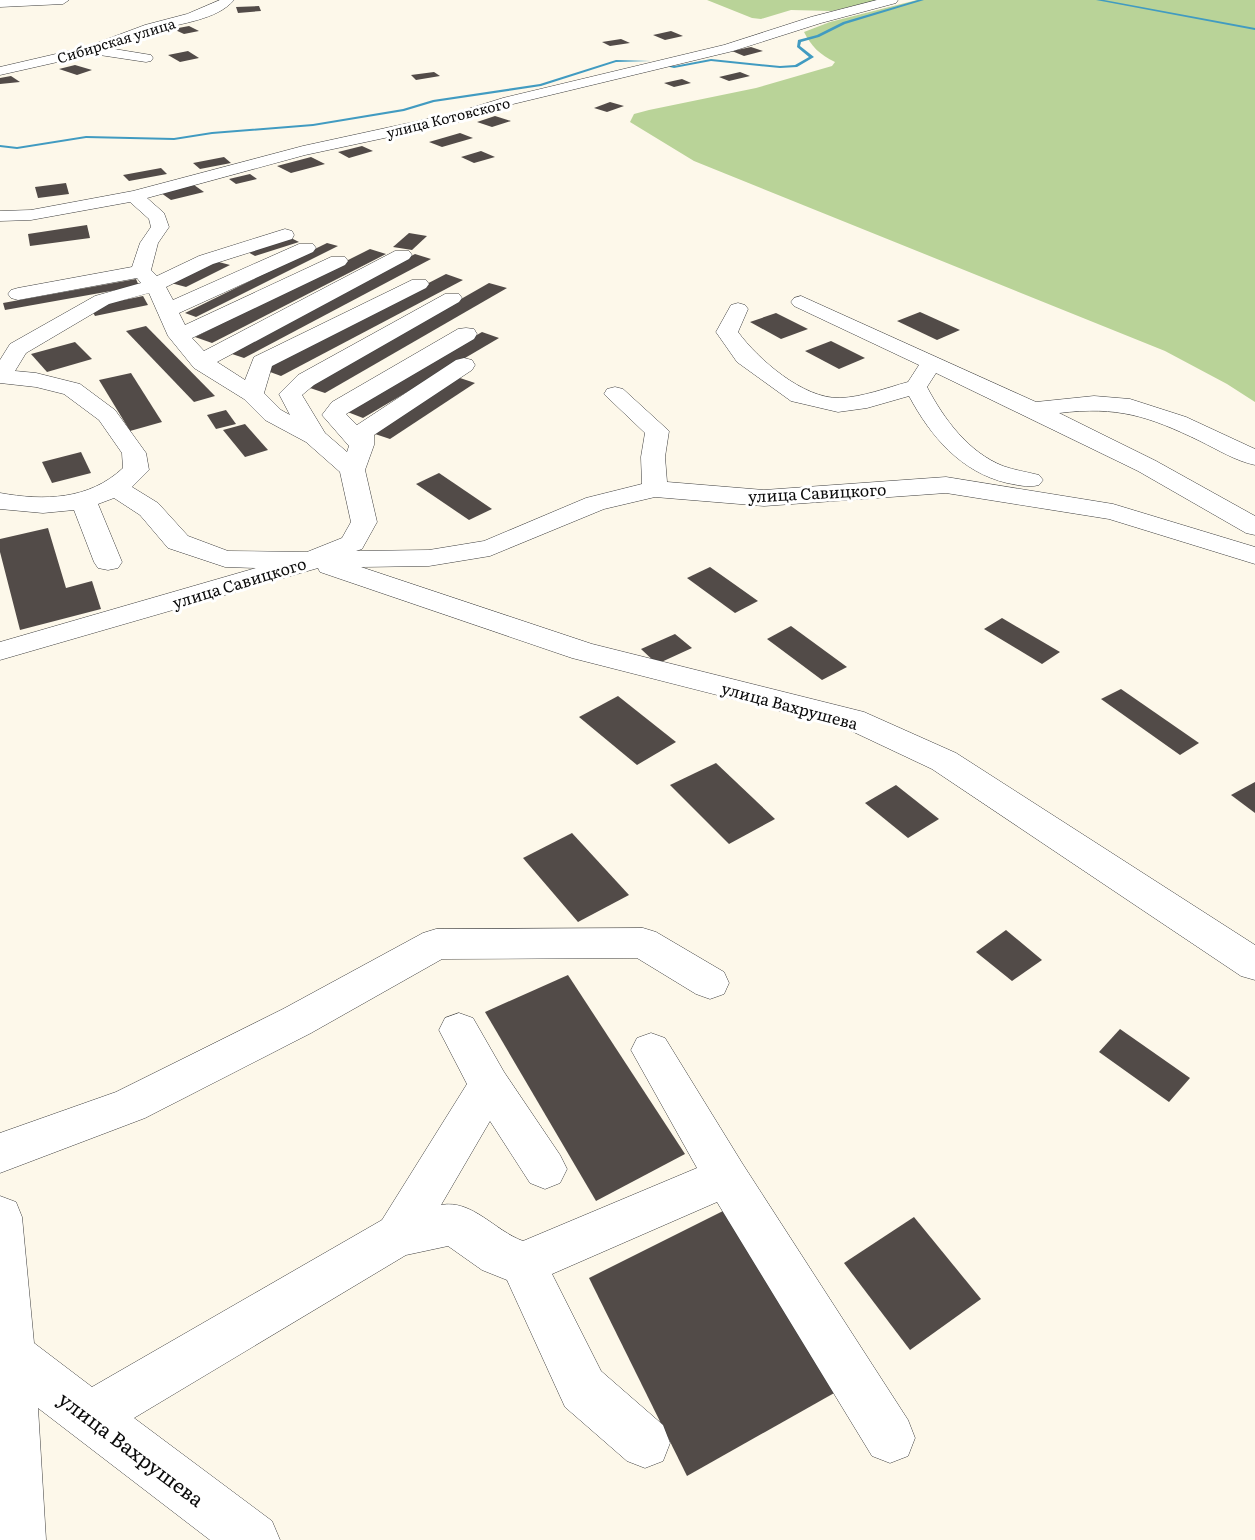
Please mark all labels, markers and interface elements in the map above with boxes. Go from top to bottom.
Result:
street label: Сибирская улица [54,12,178,67]
street label: улица Котовского [384,92,512,142]
street label: улица Савицкого [747,476,887,508]
street label: улица Савицкого [169,550,309,614]
street label: улица Вахрушева [719,675,861,735]
street label: улица Вахрушева [53,1383,211,1513]

